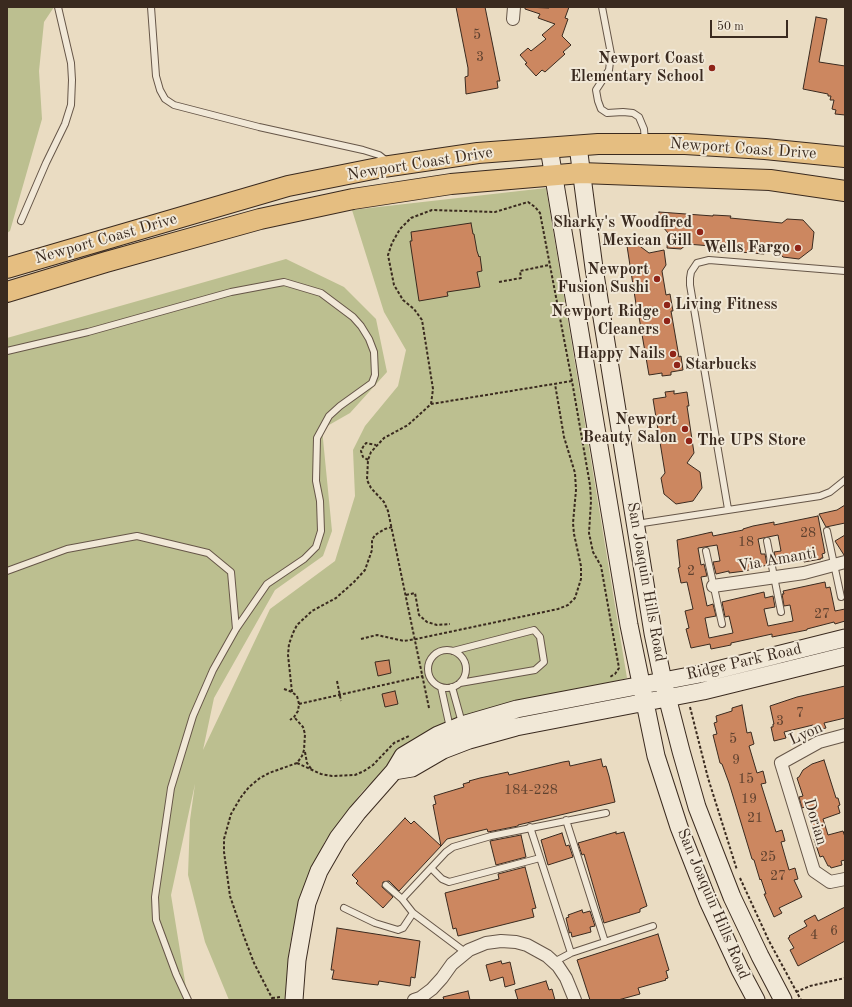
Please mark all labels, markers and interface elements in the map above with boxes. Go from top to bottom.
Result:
scale bar [712,12,790,38]
text: 50 m [717,21,744,33]
house number: 5 [473,27,481,43]
house number: 3 [476,49,484,65]
place label: Newport Coast Elementary School [570,49,704,87]
marker: Newport Coast Elementary School [707,63,717,73]
street label: Newport Coast Drive [669,134,817,164]
street label: Newport Coast Drive [346,143,494,185]
street label: Newport Coast Drive [33,210,179,268]
place label: Sharky's Woodfired Mexican Gill [553,213,692,251]
marker: Sharky's Woodfired Mexican Gill [695,227,705,237]
place label: Wells Fargo [703,238,790,258]
marker: Wells Fargo [793,243,803,253]
place label: Newport Fusion Sushi [557,260,649,298]
marker: Newport Fusion Sushi [652,274,662,284]
place label: Living Fitness [675,295,777,315]
marker: Living Fitness [662,300,672,310]
place label: Newport Ridge Cleaners [551,302,659,340]
marker: Newport Ridge Cleaners [662,316,672,326]
place label: Happy Nails [577,344,665,364]
marker: Happy Nails [668,349,678,359]
place label: Starbucks [685,355,756,375]
marker: Starbucks [672,360,682,370]
place label: Newport Beauty Salon [583,410,677,448]
marker: Newport Beauty Salon [680,424,690,434]
place label: The UPS Store [697,431,806,451]
marker: The UPS Store [684,436,694,446]
street label: San Joaquin Hills Road [622,501,670,663]
house number: 28 [800,525,816,541]
house number: 18 [738,534,754,550]
street label: Via Amanti [736,544,818,576]
house number: 2 [687,563,695,579]
house number: 27 [814,606,830,622]
street label: Ridge Park Road [685,639,803,685]
house number: 7 [796,705,804,721]
house number: 3 [776,713,784,729]
street label: Lyon [786,718,826,750]
house number: 5 [729,731,737,747]
house number: 9 [732,752,740,768]
house number: 15 [738,771,754,787]
house number: 184-228 [504,782,558,798]
house number: 19 [741,791,757,807]
street label: Dorian [799,796,831,848]
house number: 21 [747,810,763,826]
street label: San Joaquin Hills Road [672,826,754,982]
house number: 25 [760,849,776,865]
house number: 27 [770,868,786,884]
house number: 6 [830,923,838,939]
house number: 4 [810,927,818,943]

